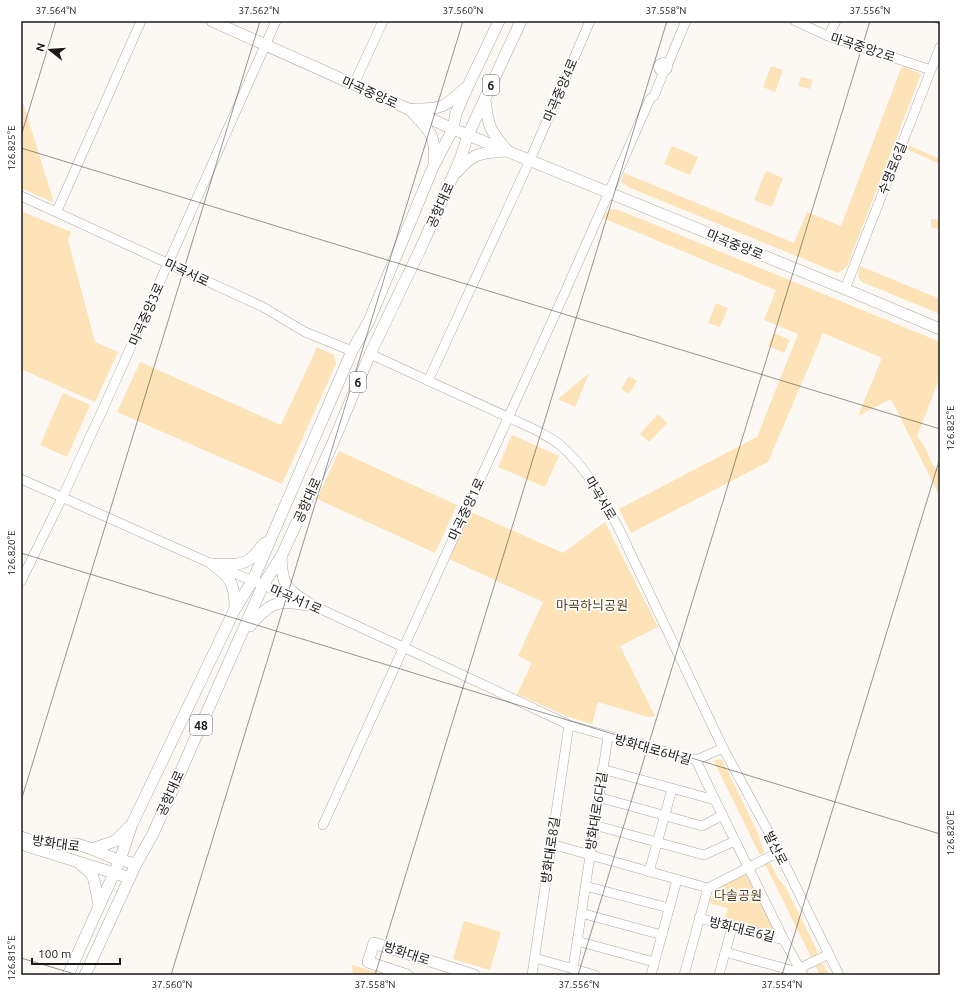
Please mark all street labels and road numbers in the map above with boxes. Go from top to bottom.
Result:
street label: 마곡중앙2로 [829,30,897,64]
street label: 마곡중앙4로 [540,56,580,124]
street label: 마곡중앙로 [340,73,400,111]
road number: 6 [483,75,499,95]
street label: 수명로6길 [875,140,909,196]
street label: 공항대로 [424,180,456,230]
street label: 마곡중앙로 [705,226,765,262]
street label: 마곡서로 [162,256,212,288]
street label: 마곡중앙3로 [126,280,166,348]
road number: 6 [350,372,366,392]
street label: 마곡서로 [583,474,619,522]
street label: 공항대로 [291,475,323,525]
street label: 마곡중앙1로 [445,476,487,542]
street label: 마곡서1로 [268,582,324,616]
road number: 48 [190,715,212,735]
street label: 방화대로6바길 [613,731,693,767]
street label: 공항대로 [154,768,186,818]
street label: 방화대로6다길 [583,771,609,851]
street label: 방화대로8길 [538,816,562,884]
street label: 발산로 [762,829,790,867]
street label: 방화대로 [31,833,81,853]
street label: 방화대로6길 [708,914,776,944]
street label: 방화대로 [382,939,432,967]

